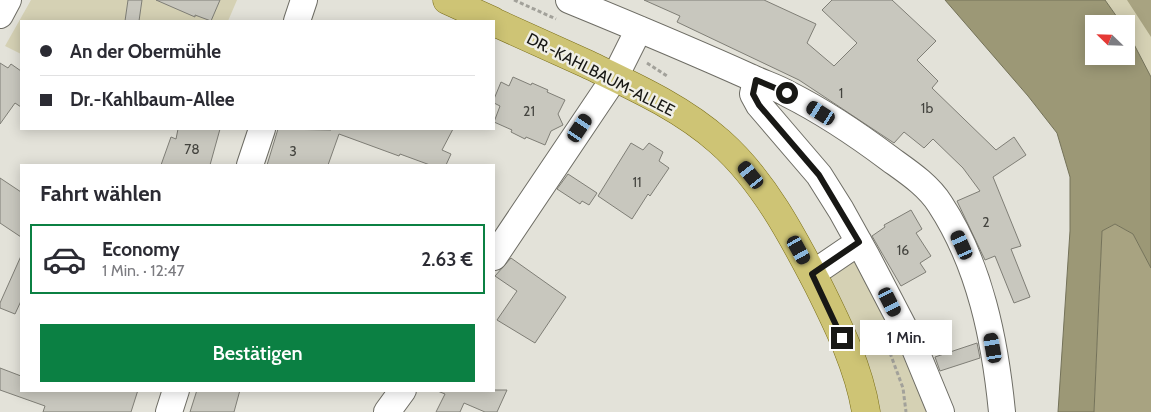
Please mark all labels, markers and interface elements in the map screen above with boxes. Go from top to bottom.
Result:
north arrow [1085,15,1135,65]
map controls [1085,15,1135,65]
street label: DR.-KAHLBAUM-ALLEE [524,29,678,120]
text: An der Obermühle [70,40,221,63]
route start [776,82,798,104]
house number: 1 [839,84,843,102]
text: Dr.-Kahlbaum-Allee [70,88,235,111]
car [804,99,837,127]
house number: 1b [921,99,933,117]
house number: 21 [523,102,535,120]
car [565,111,594,145]
house number: 78 [184,140,200,158]
house number: 3 [289,142,297,160]
car [735,159,766,191]
house number: 11 [632,173,642,191]
text: Fahrt wählen [40,180,162,207]
house number: 2 [982,213,990,231]
car [949,228,974,262]
car [785,233,812,267]
icon: car [42,237,87,282]
text: Economy [102,238,180,261]
house number: 16 [897,241,909,259]
text: 2.63 € [421,248,473,271]
text: 1 Min. · 12:47 [102,261,185,280]
car [876,285,903,319]
callout: 1 Min. [860,320,952,356]
button: Bestätigen [40,324,475,382]
route end [831,327,853,349]
text: 1 Min. [887,328,925,347]
car [983,332,1002,364]

